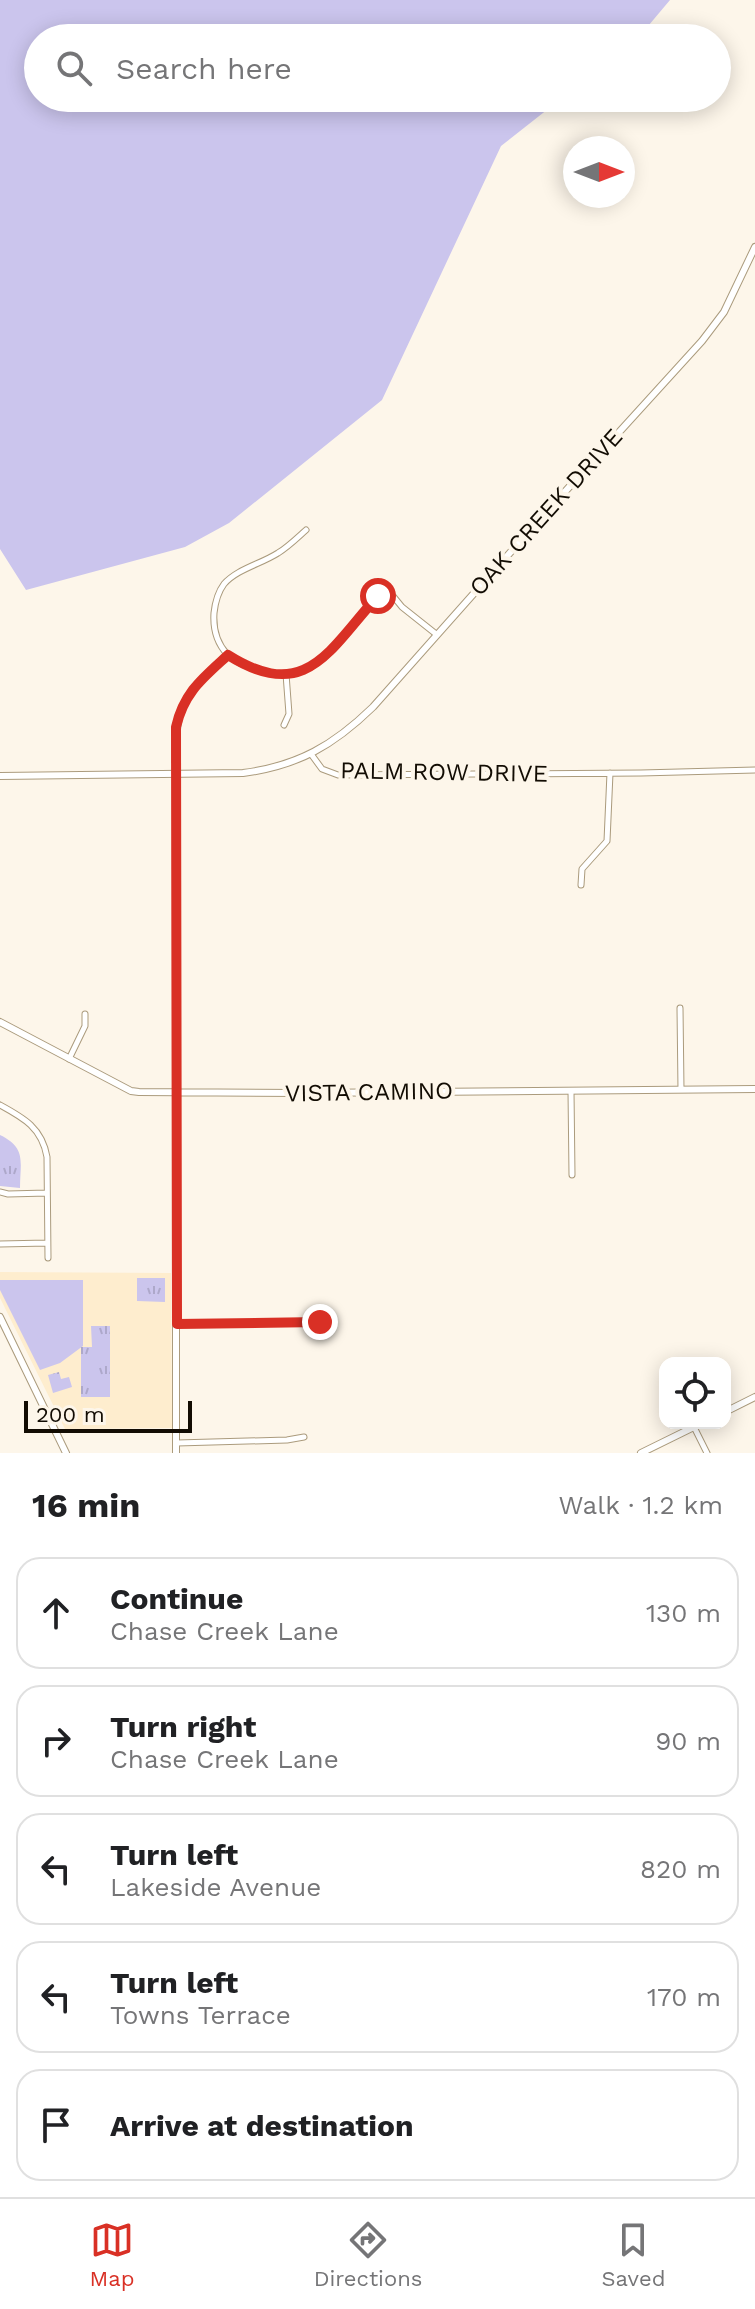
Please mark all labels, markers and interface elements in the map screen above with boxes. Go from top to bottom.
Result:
search box [24,24,731,112]
icon: search [52,46,96,90]
text: Search here [116,51,292,86]
north arrow [563,136,635,208]
street label: OAK CREEK DRIVE [464,423,628,601]
route start [360,578,396,614]
street label: PALM ROW DRIVE [340,756,548,788]
street label: VISTA CAMINO [285,1077,453,1107]
route end [302,1304,338,1340]
map controls [659,1357,731,1429]
button: locate [659,1357,731,1429]
scale bar [24,1397,192,1433]
text: 200 m [36,1402,105,1427]
text: 16 min [32,1485,140,1525]
text: Walk · 1.2 km [559,1490,723,1520]
text: Continue [110,1581,243,1616]
icon: ahead [34,1591,78,1635]
text: 130 m [646,1598,721,1628]
text: Chase Creek Lane [110,1616,339,1646]
text: Turn right [110,1709,256,1744]
icon: right [34,1719,78,1763]
text: 90 m [655,1726,721,1756]
text: Chase Creek Lane [110,1744,339,1774]
text: Turn left [110,1837,238,1872]
icon: left [34,1847,78,1891]
text: 820 m [640,1854,721,1884]
text: Lakeside Avenue [110,1872,321,1902]
text: Turn left [110,1965,238,2000]
icon: left [34,1975,78,2019]
text: 170 m [647,1982,721,2012]
text: Towns Terrace [110,2000,291,2030]
icon: arrive [34,2103,78,2147]
text: Arrive at destination [110,2108,414,2143]
tab: Map [90,2218,134,2291]
tab: Directions [314,2218,422,2291]
tab: Saved [602,2218,665,2291]

